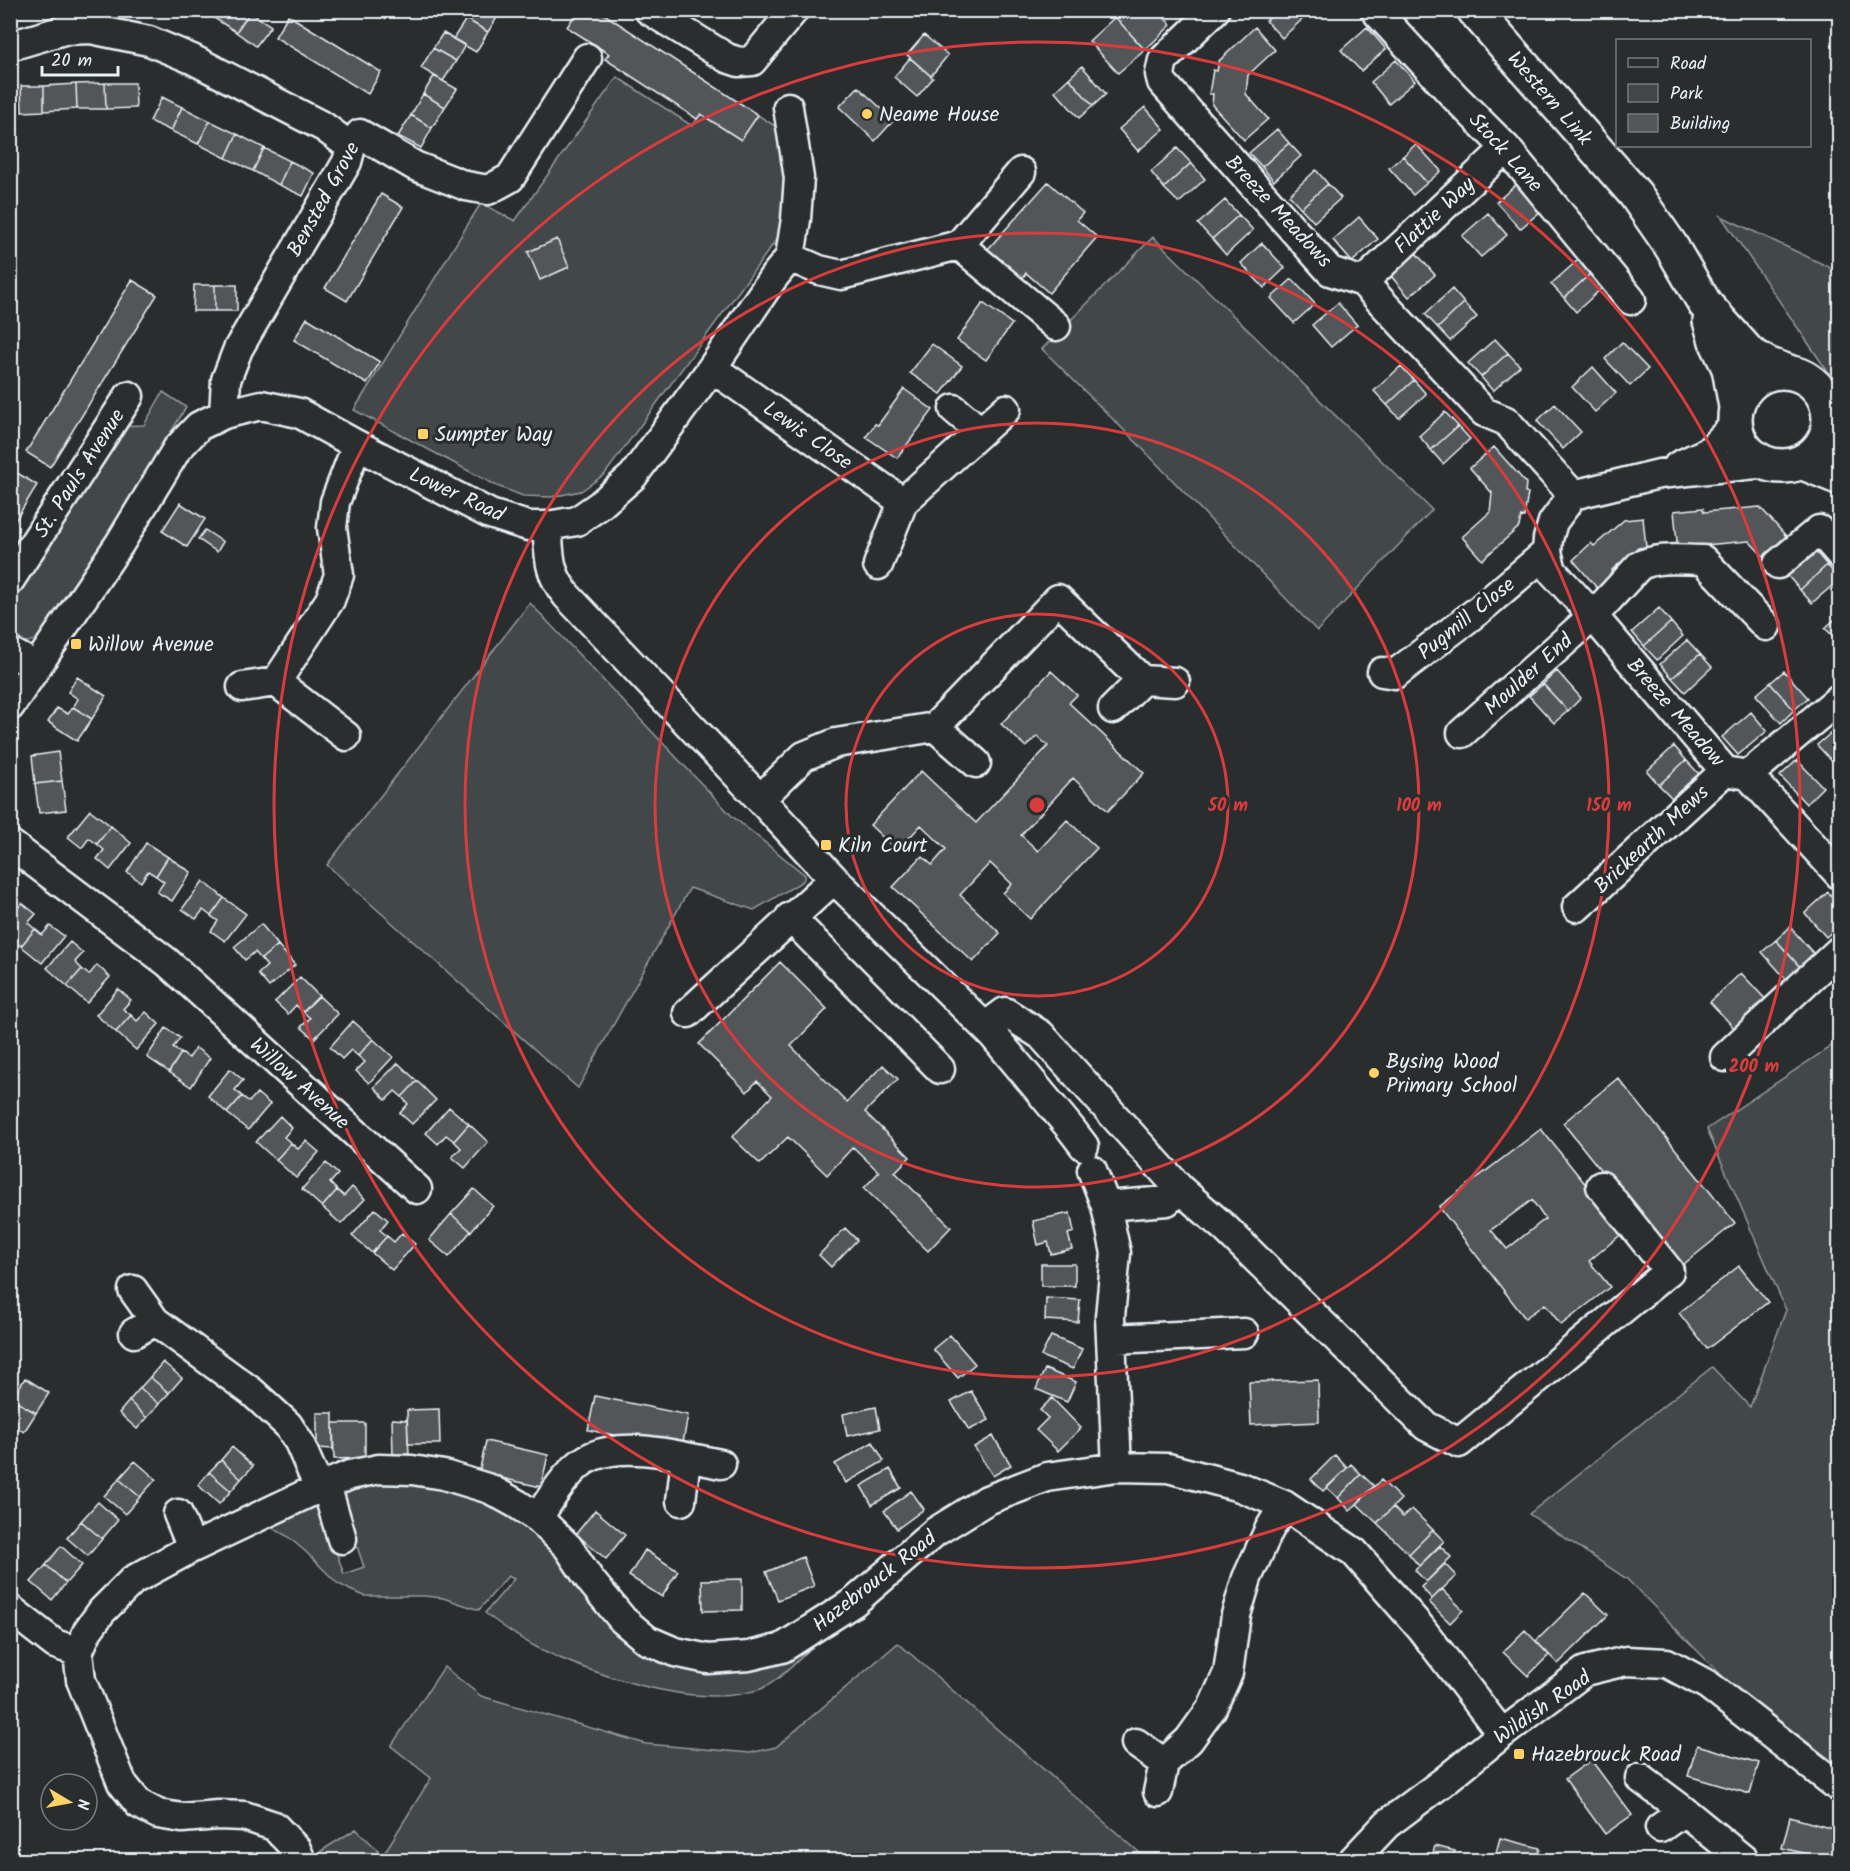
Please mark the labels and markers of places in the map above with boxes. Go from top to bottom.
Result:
place label: Neame House [879,99,1000,132]
marker: Neame House [860,107,874,121]
place label: Sumpter Way [435,419,552,452]
marker: Sumpter Way [416,427,430,441]
place label: Willow Avenue [88,629,214,662]
marker: Willow Avenue [69,637,83,651]
centre of rings [1027,795,1047,815]
place label: Kiln Court [838,830,928,863]
marker: Kiln Court [819,838,833,852]
place label: Bysing Wood Primary School [1386,1046,1517,1103]
marker: Bysing Wood Primary School [1367,1066,1381,1080]
place label: Hazebrouck Road [1531,1739,1681,1772]
marker: Hazebrouck Road [1512,1747,1526,1761]

